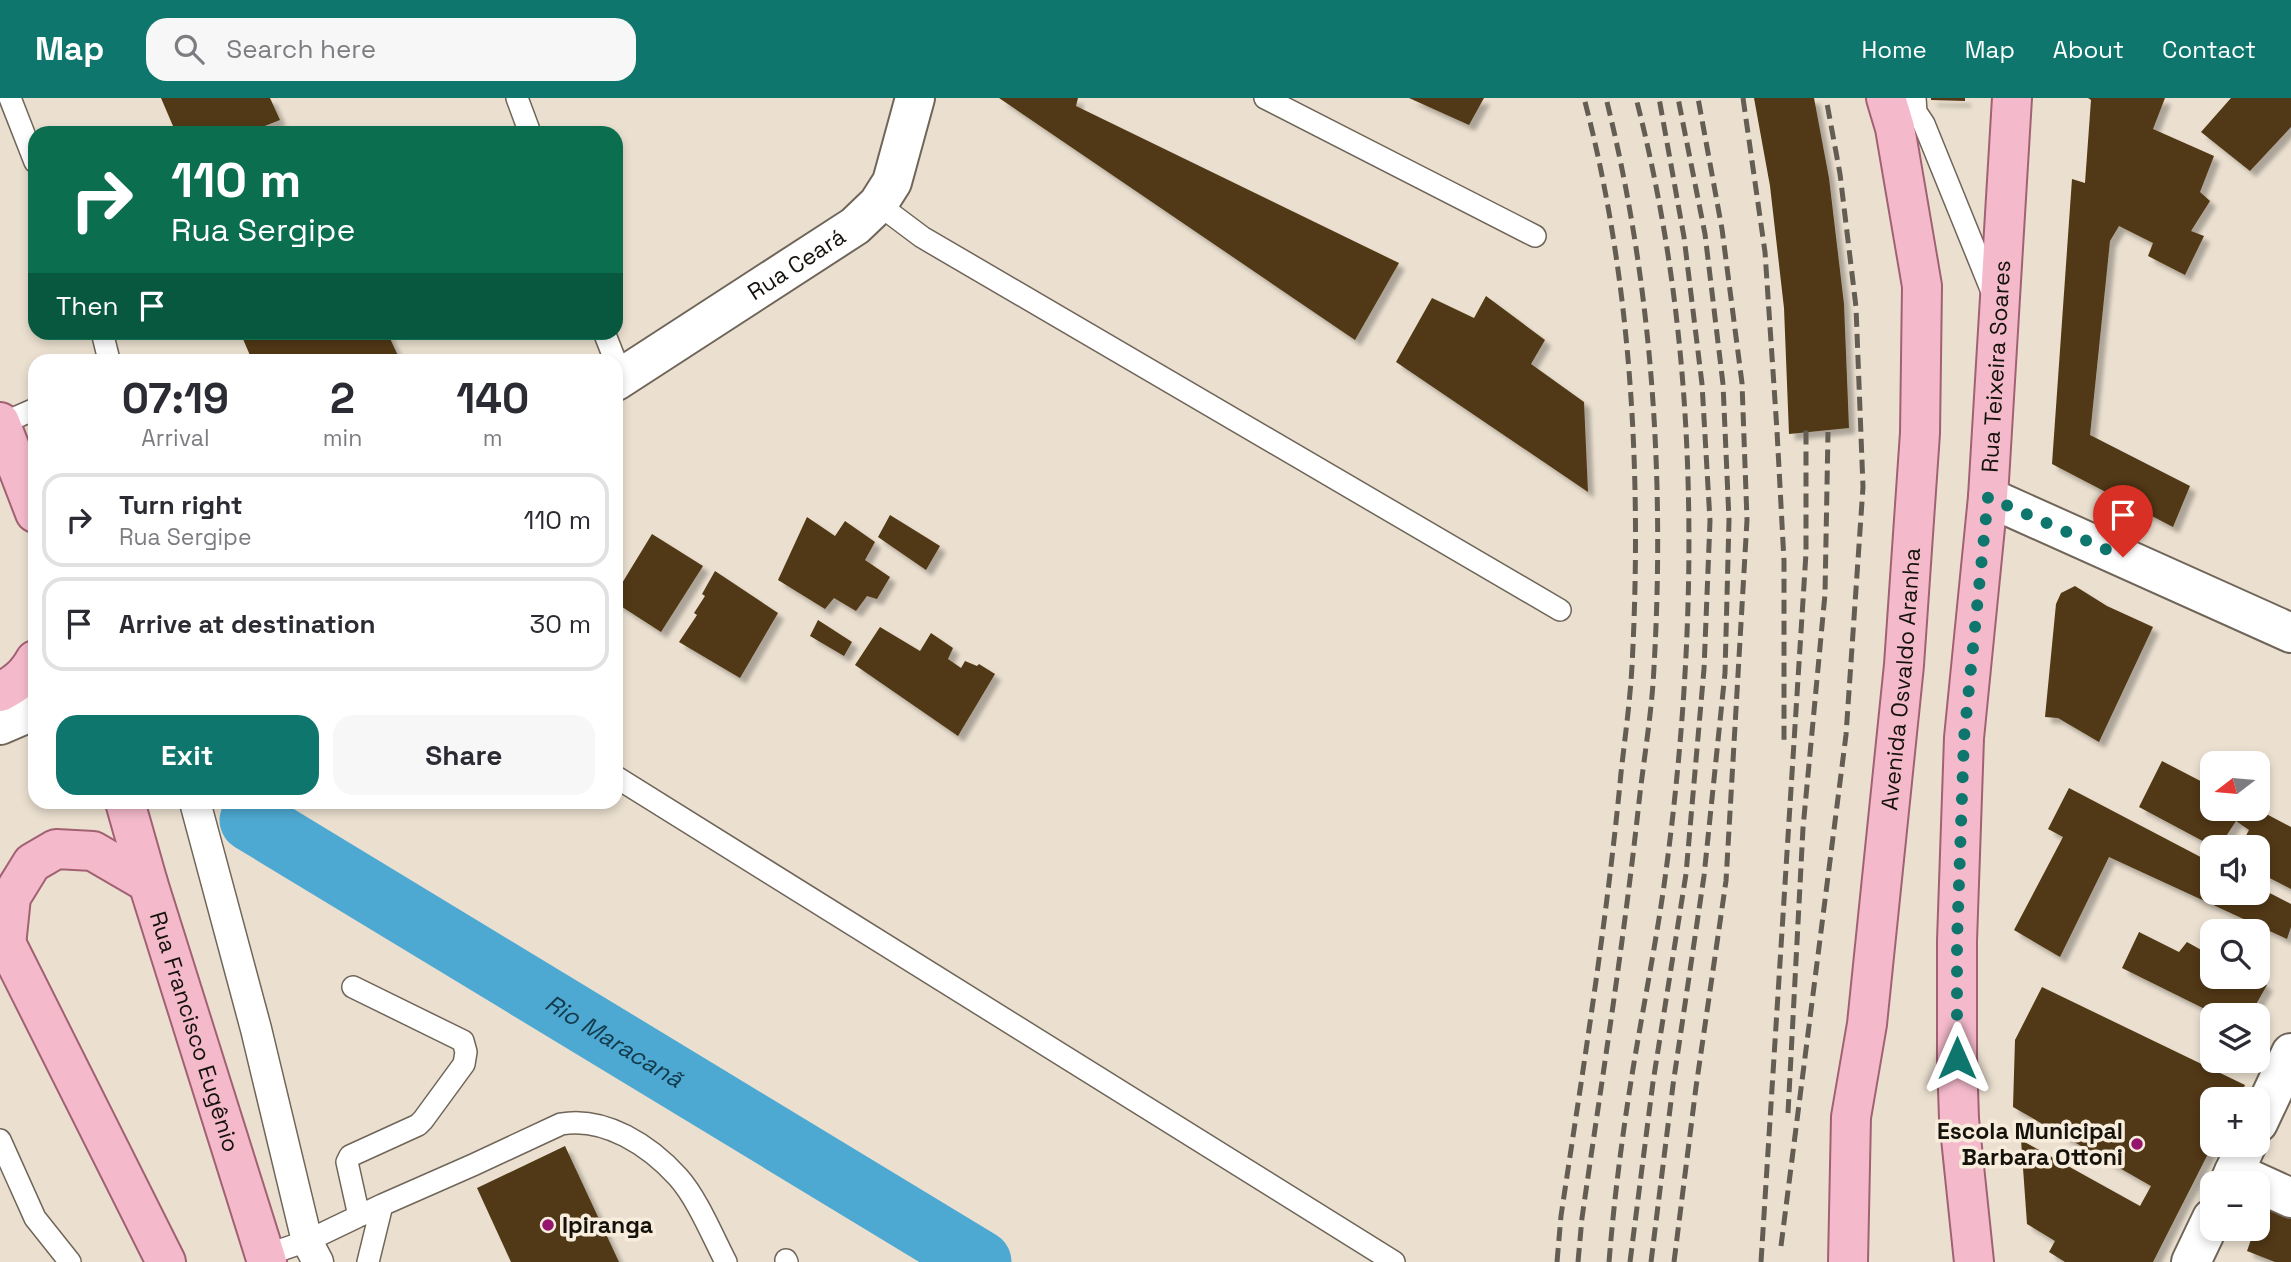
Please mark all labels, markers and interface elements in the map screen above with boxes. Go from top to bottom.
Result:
search box [146,18,636,81]
text: Map [35,28,104,70]
icon: search [170,30,208,68]
text: Search here [226,32,376,66]
text: Home [1861,34,1927,65]
text: Map [1965,34,2015,65]
text: About [2053,34,2124,65]
text: Contact [2162,34,2256,65]
text: 110 m [171,149,301,211]
icon: right [56,154,147,245]
text: Rua Sergipe [171,210,355,250]
street label: Rua Ceará [742,221,851,307]
street label: Rua Teixeira Soares [1974,259,2017,473]
icon: arrive [133,287,171,325]
text: Then [56,289,119,323]
text: 07:19 [122,372,229,425]
text: 2 [330,372,355,425]
text: 140 [456,372,529,425]
text: Arrival [141,423,210,453]
text: min [323,423,362,453]
text: m [483,423,503,453]
pin [2093,485,2153,557]
text: Turn right [119,488,243,522]
icon: arrive [2104,496,2142,534]
icon: right [60,501,98,539]
text: 110 m [524,503,591,537]
text: Rua Sergipe [119,522,252,552]
street label: Avenida Osvaldo Aranha [1874,547,1927,812]
icon: arrive [60,605,98,643]
text: Arrive at destination [119,607,376,641]
text: 30 m [530,607,591,641]
button: Exit [56,715,319,795]
button: Share [333,715,595,795]
north arrow [2200,751,2270,821]
map controls [2200,751,2270,1241]
button: sound [2200,835,2270,905]
street label: Rua Francisco Eugênio [143,908,247,1156]
button: search [2200,919,2270,989]
water label: Rio Maracanã [540,987,690,1095]
button: layers [2200,1003,2270,1073]
position arrow [1920,1021,1994,1095]
button: + [2200,1087,2270,1157]
place label: Escola Municipal Barbara Ottoni [1937,1116,2123,1172]
marker: Escola Municipal Barbara Ottoni [2129,1136,2145,1152]
button: − [2200,1171,2270,1241]
place label: Ipiranga [562,1210,653,1240]
marker: Ipiranga [540,1217,556,1233]

